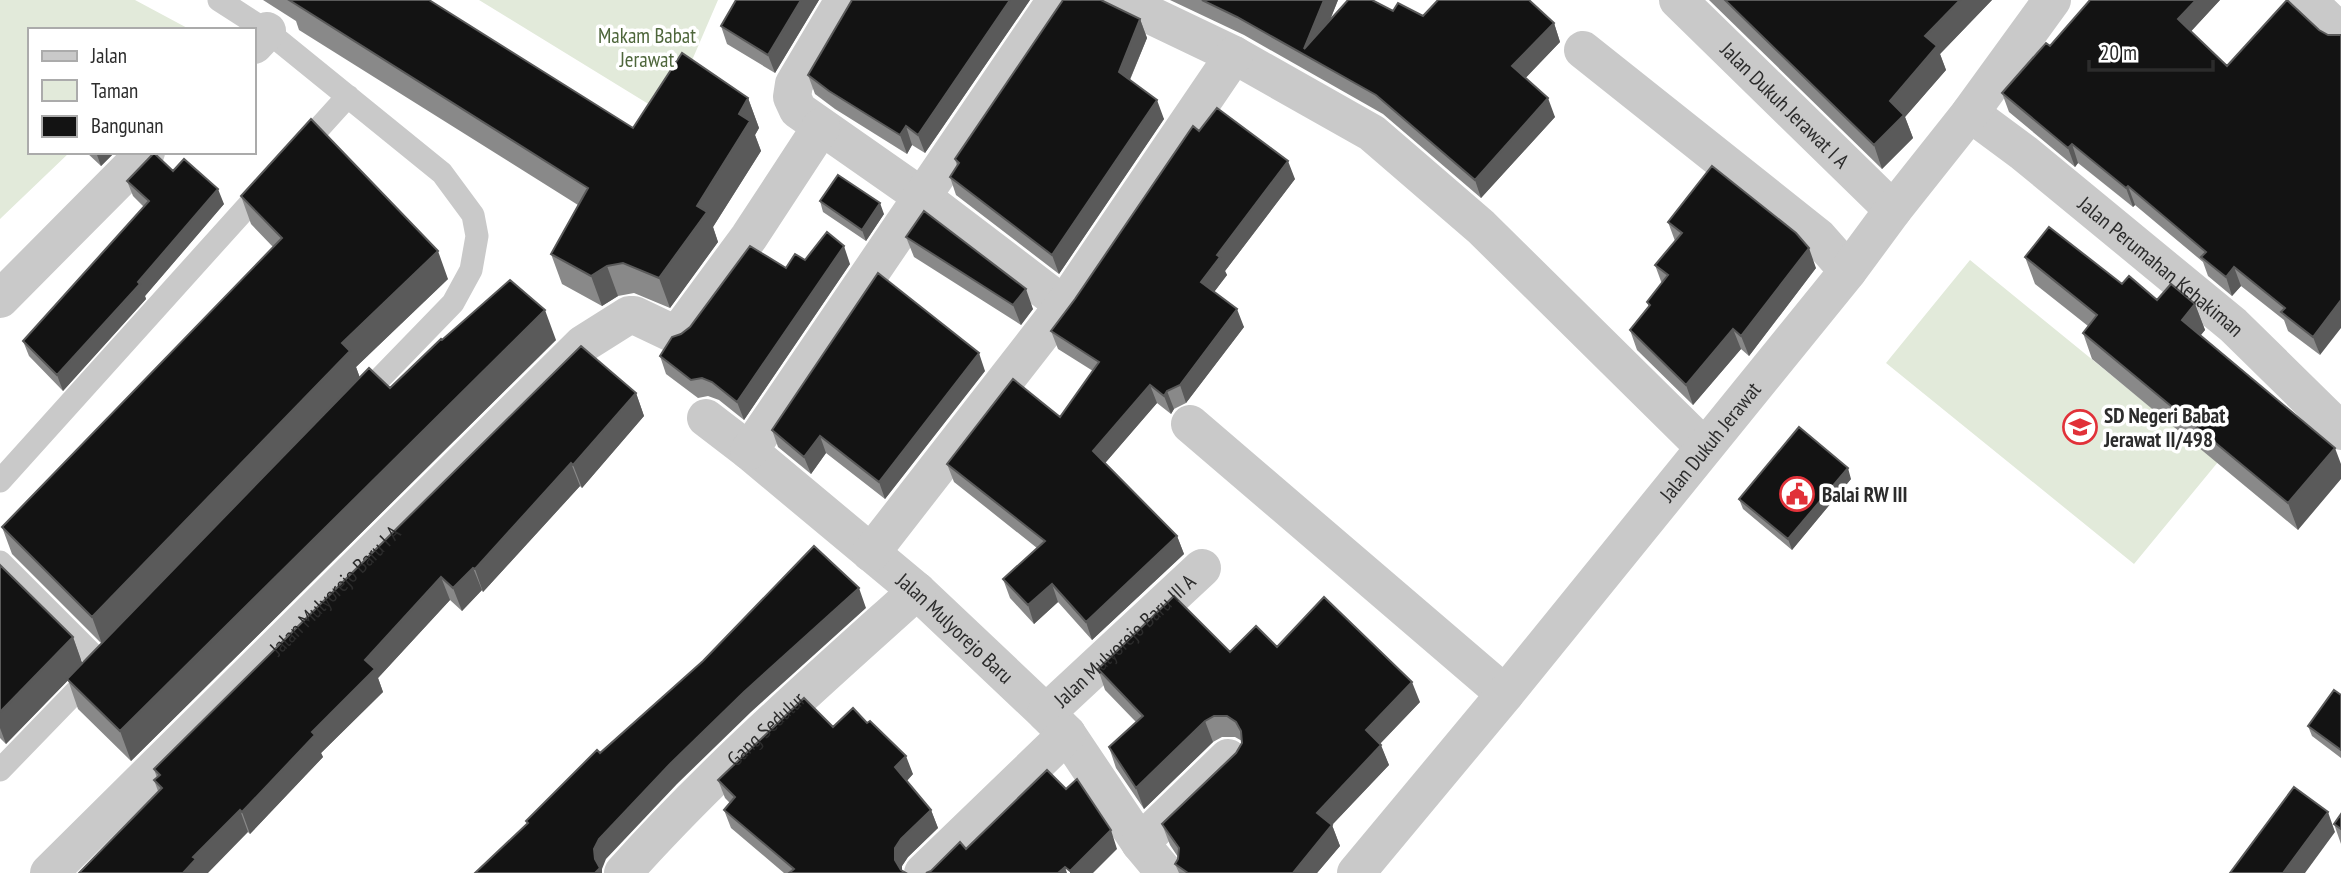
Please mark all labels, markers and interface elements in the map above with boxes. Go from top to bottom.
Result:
park label: Makam Babat Jerawat [598,22,696,73]
legend [28,28,256,154]
scale bar [2089,28,2213,72]
street label: Jalan Dukuh Jerawat I A [1715,35,1855,174]
text: 20 m [2100,39,2137,66]
text: Jalan [90,42,127,69]
text: Taman [91,77,138,104]
text: Bangunan [91,112,164,139]
street label: Jalan Perumahan Kehakiman [2072,189,2250,342]
street label: Jalan Dukuh Jerawat [1653,376,1766,508]
place label: SD Negeri Babat Jerawat II/498 [2103,402,2225,453]
school or university icon: SD Negeri Babat Jerawat II/498 [2061,408,2099,446]
public building icon: Balai RW III [1778,475,1816,513]
place label: Balai RW III [1822,481,1908,508]
street label: Jalan Mulyorejo Baru I A [263,519,406,662]
street label: Jalan Mulyorejo Baru [891,566,1020,689]
street label: Jalan Mulyorejo Baru III A [1047,568,1201,713]
street label: Gang Sedulur [721,685,810,772]

